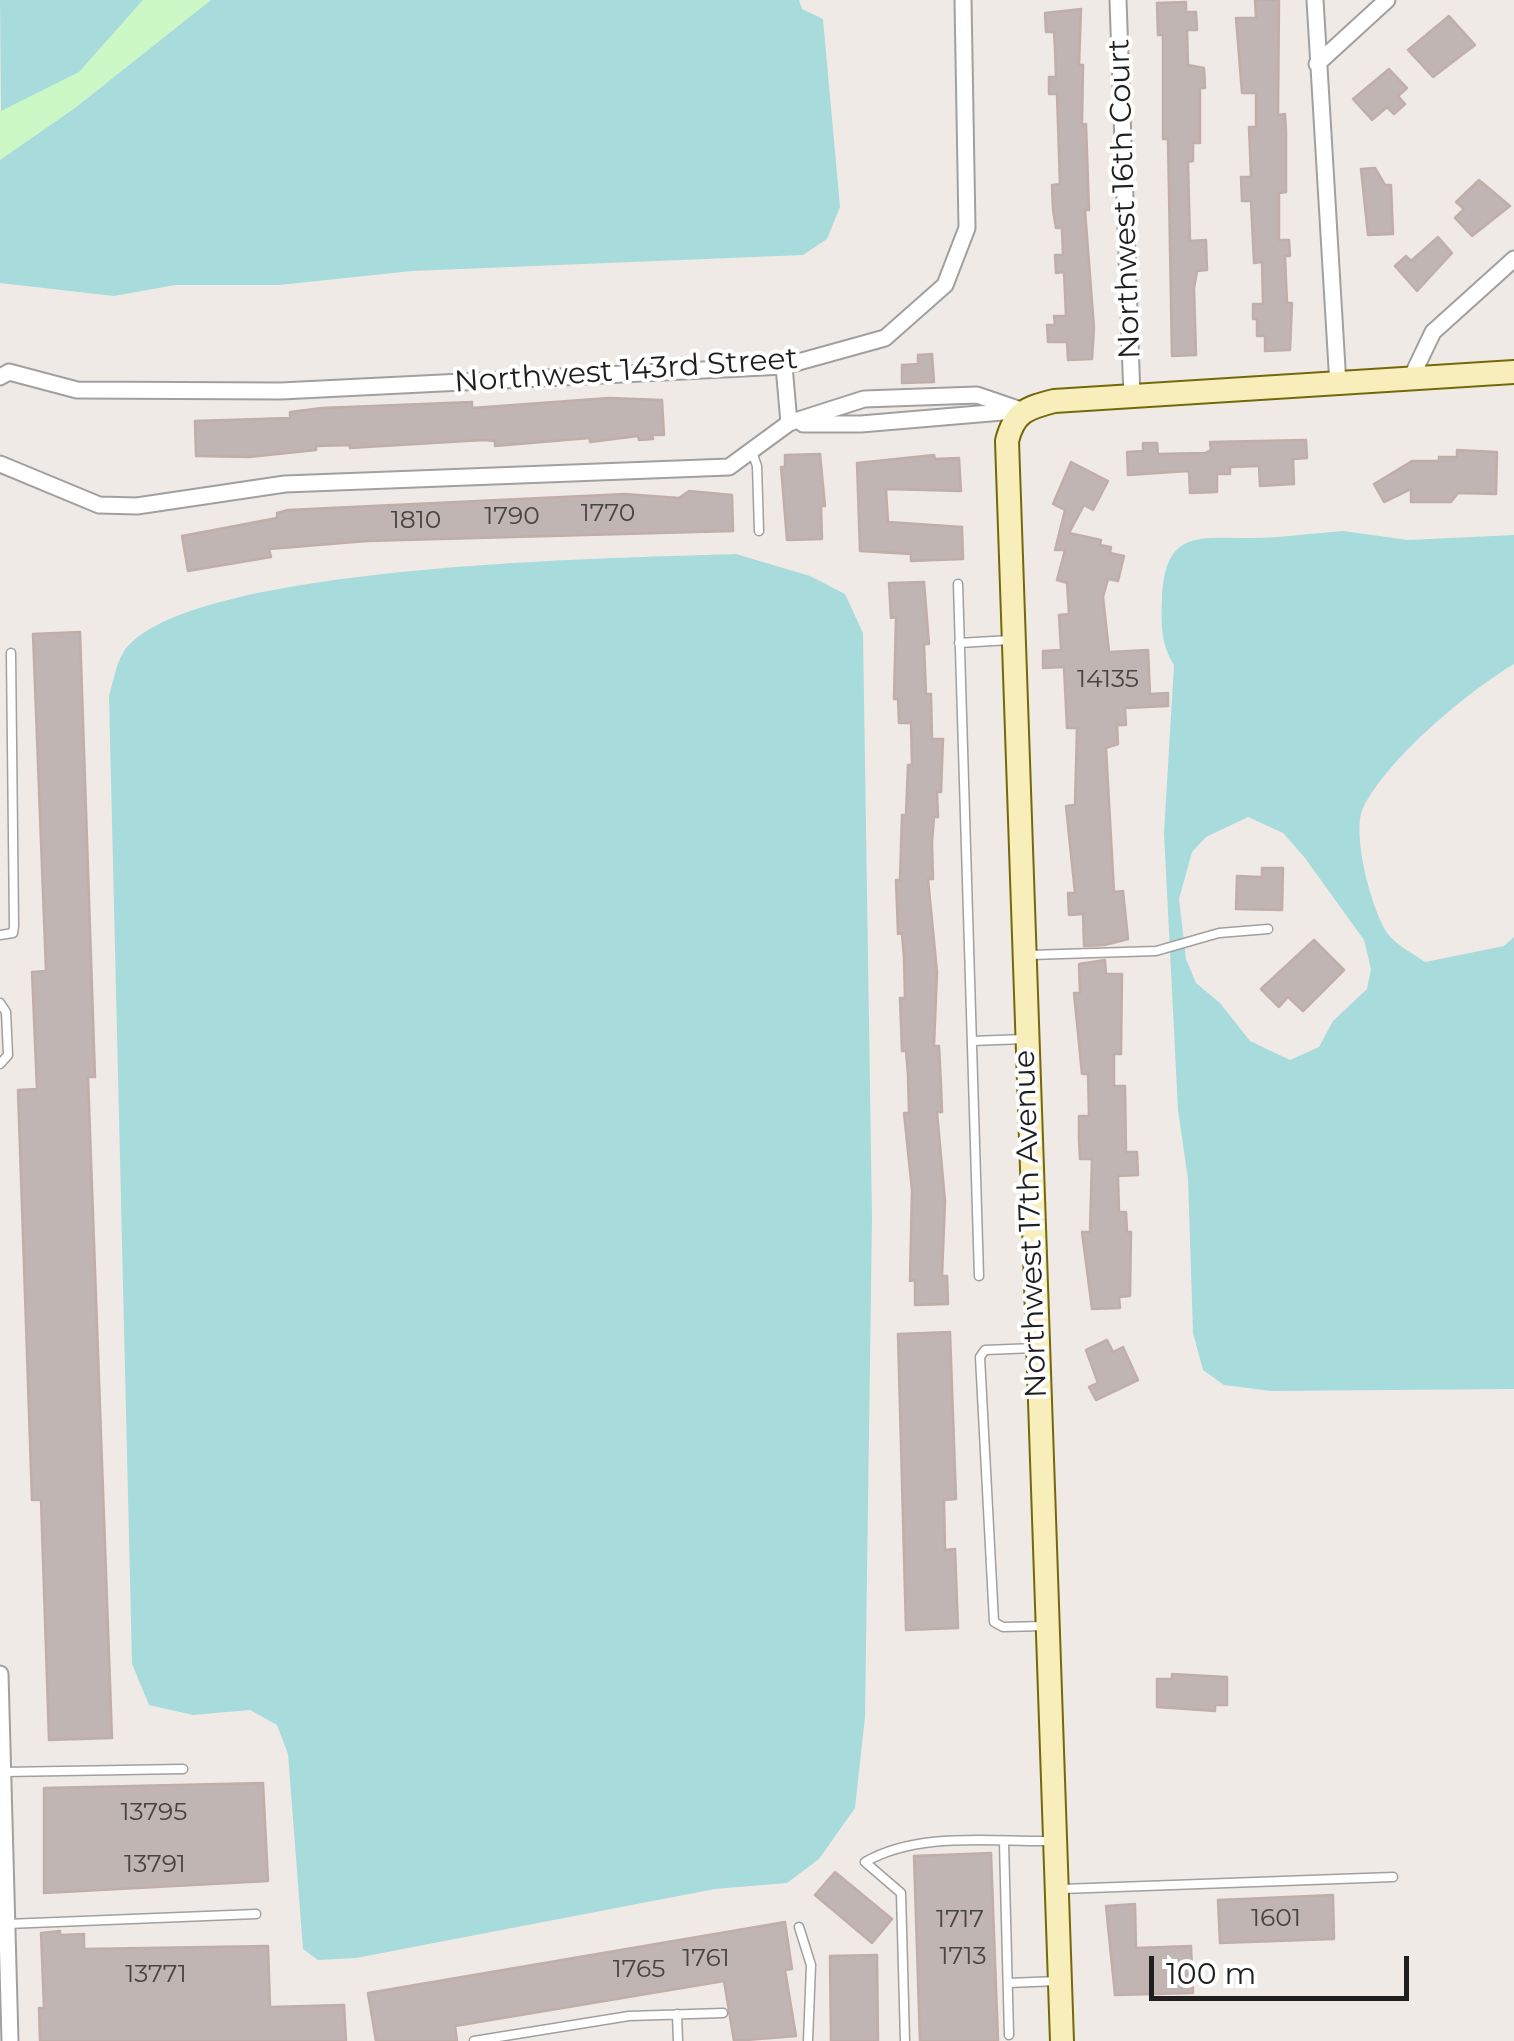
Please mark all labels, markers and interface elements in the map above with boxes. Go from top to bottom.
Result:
street label: Northwest 16th Court [1101,38,1149,360]
street label: Northwest 143rd Street [453,341,799,401]
house number: 1770 [581,499,635,529]
house number: 1790 [484,502,540,532]
house number: 1810 [391,506,441,536]
house number: 14135 [1077,665,1139,695]
street label: Northwest 17th Avenue [1007,1049,1055,1399]
house number: 13795 [121,1798,187,1828]
house number: 13791 [124,1850,186,1880]
house number: 1601 [1251,1904,1301,1934]
house number: 1717 [936,1905,984,1935]
scale bar [1154,1936,1414,1998]
house number: 1713 [939,1942,987,1972]
house number: 1761 [682,1944,730,1974]
house number: 1765 [613,1955,665,1985]
text: 100 m [1166,1955,1256,1992]
house number: 13771 [125,1960,187,1990]

